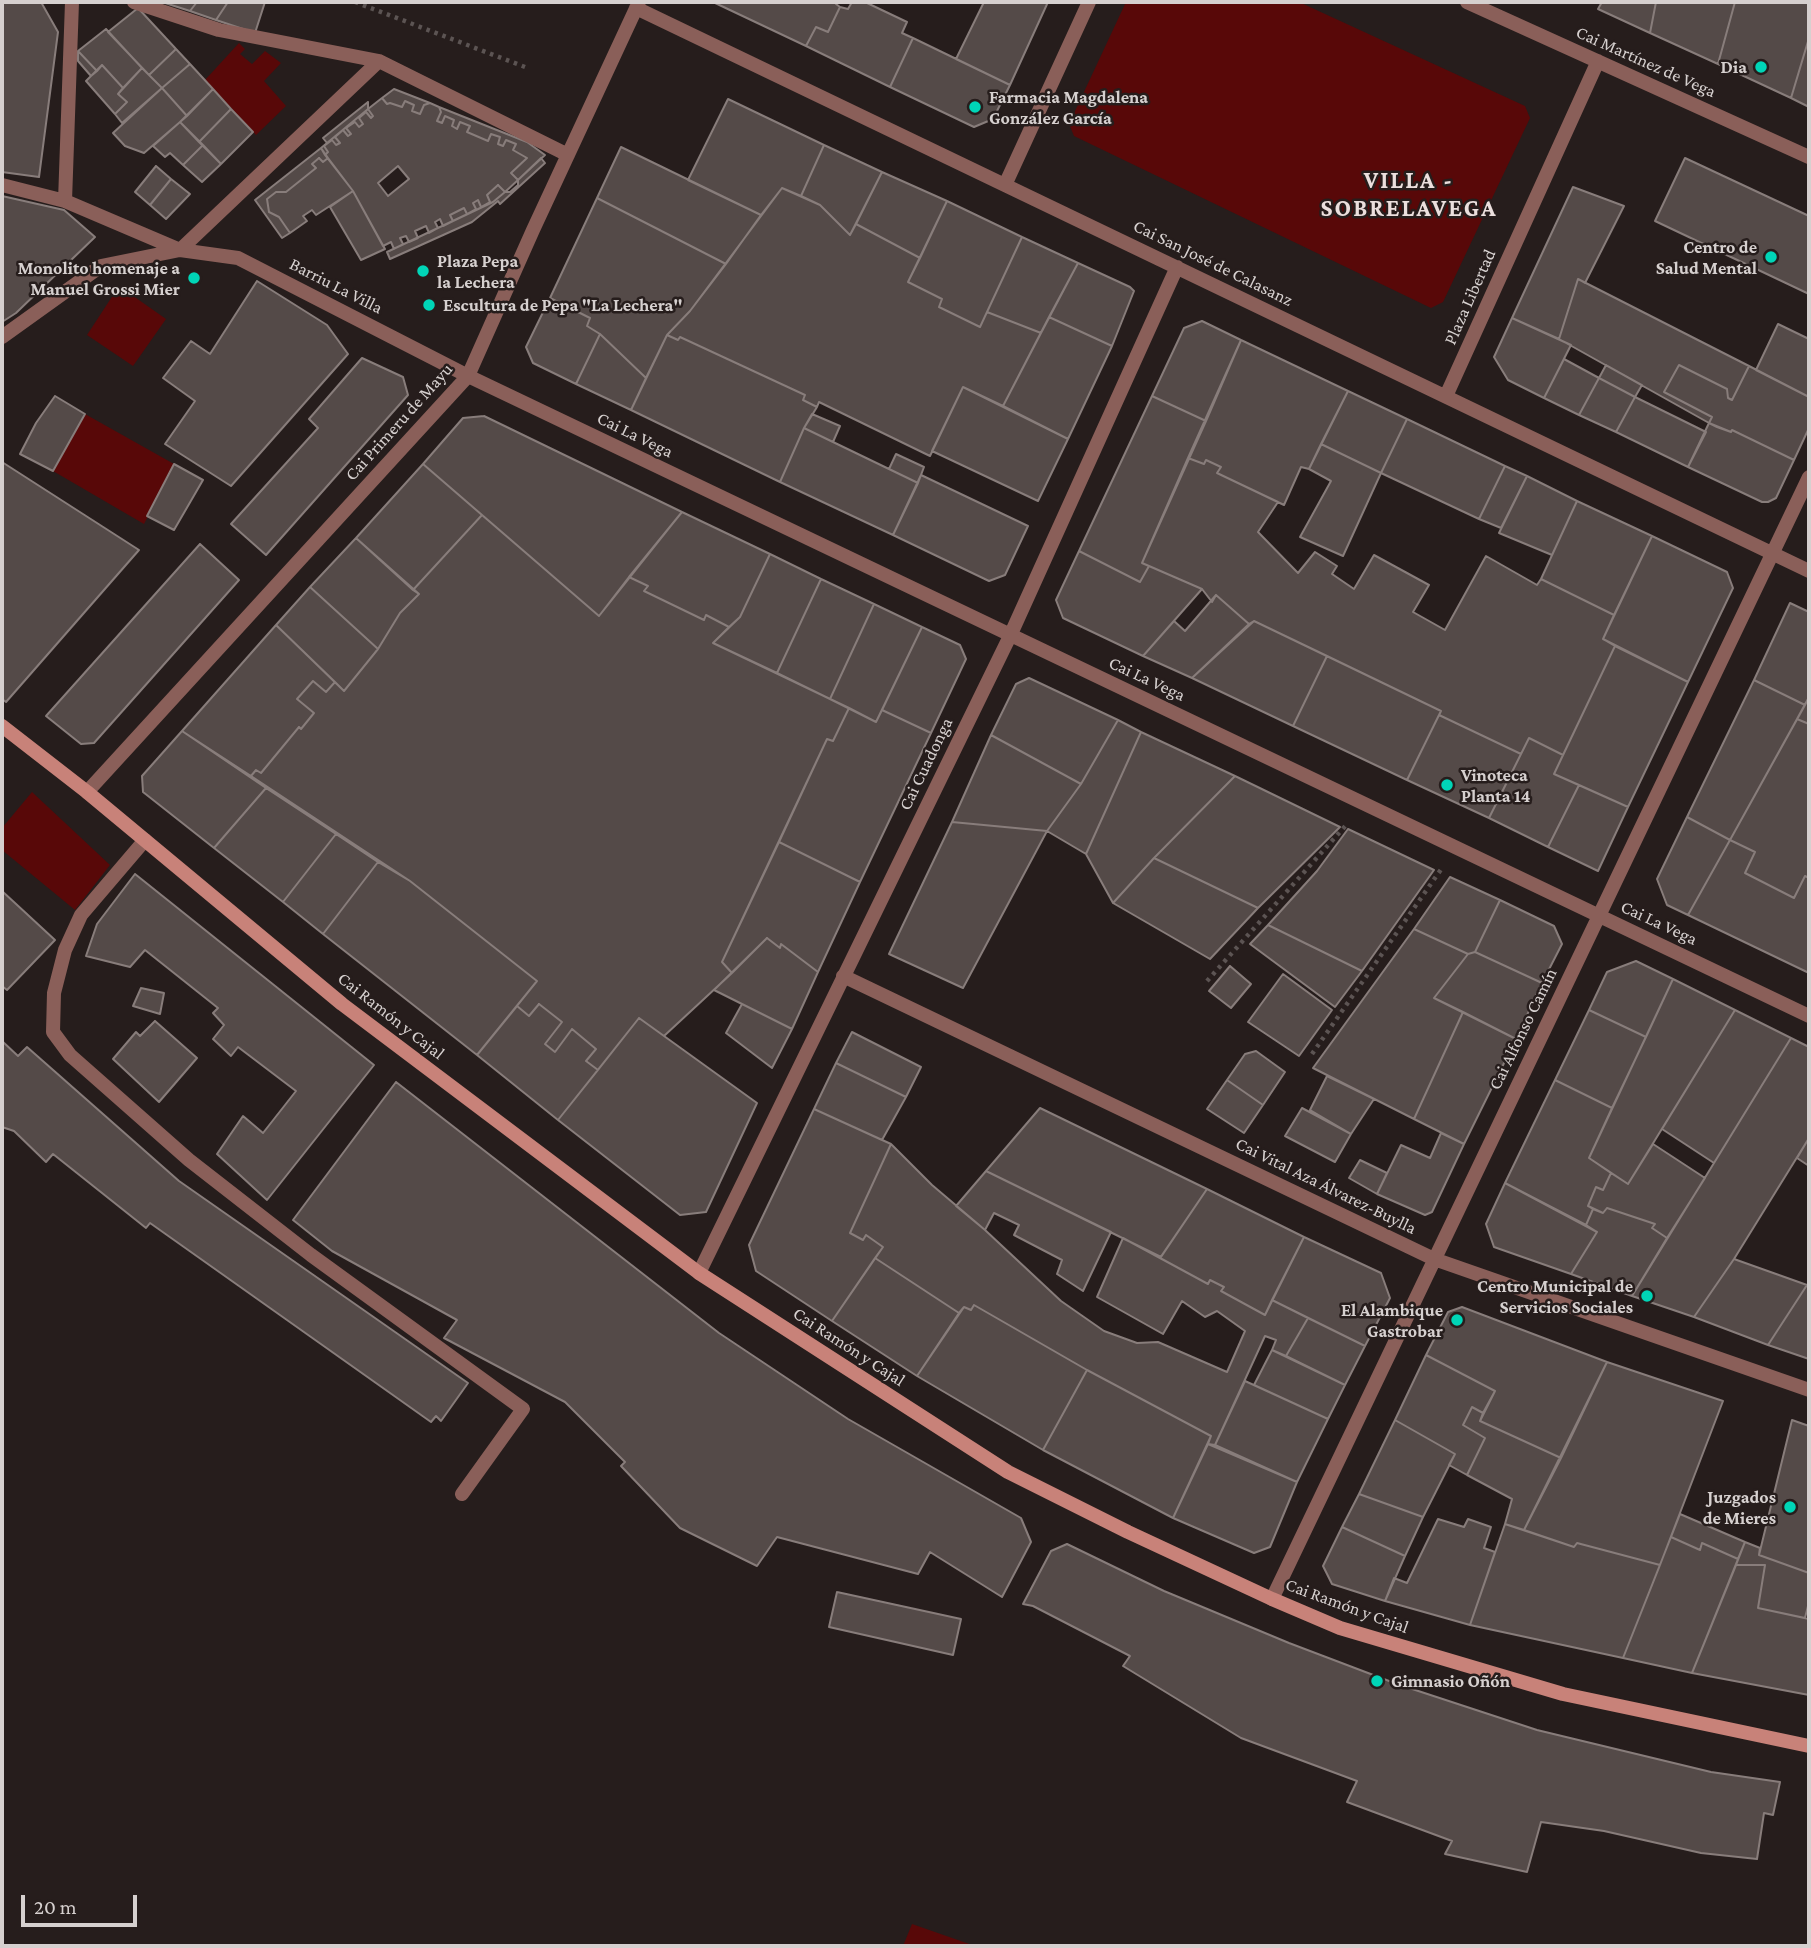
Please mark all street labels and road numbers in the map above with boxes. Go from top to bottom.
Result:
street label: Cai Martínez de Vega [1573,21,1719,103]
street label: Cai San José de Calasanz [1130,215,1296,311]
street label: Plaza Libertad [1439,246,1501,348]
street label: Barriu La Villa [286,253,386,319]
street label: Cai Primeru de Mayu [341,359,457,485]
street label: Cai La Vega [593,407,677,463]
street label: Cai La Vega [1105,652,1189,706]
street label: Cai Cuadonga [894,714,958,814]
street label: Cai La Vega [1617,896,1701,950]
street label: Cai Alfonso Camín [1484,965,1562,1093]
street label: Cai Ramón y Cajal [333,968,449,1064]
street label: Cai Vital Aza Álvarez-Buylla [1232,1133,1420,1239]
street label: Cai Ramón y Cajal [789,1303,909,1391]
street label: Cai Ramón y Cajal [1282,1574,1412,1638]

